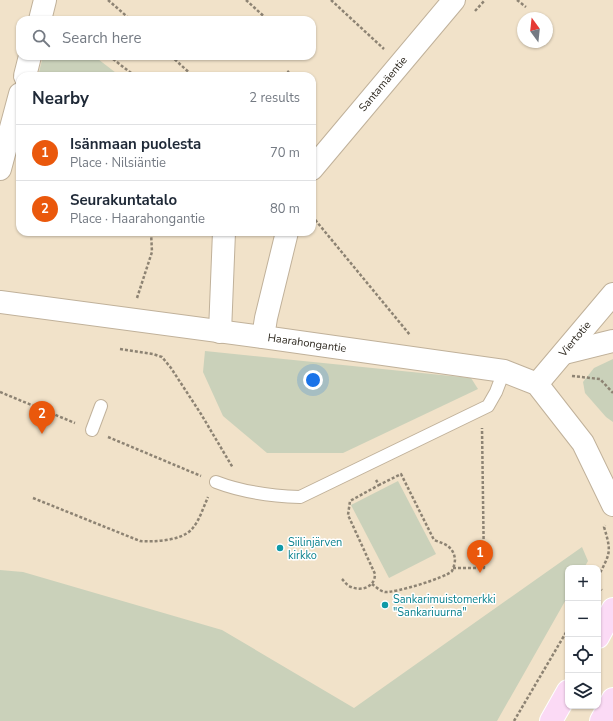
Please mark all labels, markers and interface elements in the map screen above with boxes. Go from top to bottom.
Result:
north arrow [517,12,553,48]
search box [16,16,316,60]
icon: search [30,27,52,49]
text: Search here [62,28,142,48]
street label: Santamäentie [355,53,411,115]
text: Nearby [32,87,89,110]
text: 2 results [249,89,300,107]
text: Isänmaan puolesta [70,134,201,154]
text: 1 [41,144,49,162]
text: 70 m [270,144,300,162]
text: Place · Nilsiäntie [70,154,166,172]
text: Seurakuntatalo [70,190,177,210]
text: 2 [41,200,49,218]
text: 80 m [270,200,300,218]
text: Place · Haarahongantie [70,210,205,228]
street label: Viertotie [555,318,594,361]
street label: Haarahongantie [267,330,347,356]
your location [303,370,323,390]
pin: 2 [29,401,55,434]
place label: Siilinjärven kirkko [288,535,342,563]
pin: 1 [467,540,493,573]
marker: Siilinjärven kirkko [275,543,285,553]
map controls [565,565,601,709]
button: + [565,565,601,601]
place label: Sankarimuistomerkki "Sankariuurna" [393,592,496,620]
marker: Sankarimuistomerkki "Sankariuurna" [380,600,390,610]
button: − [565,601,601,637]
button: locate [565,637,601,673]
button: layers [565,673,601,709]

